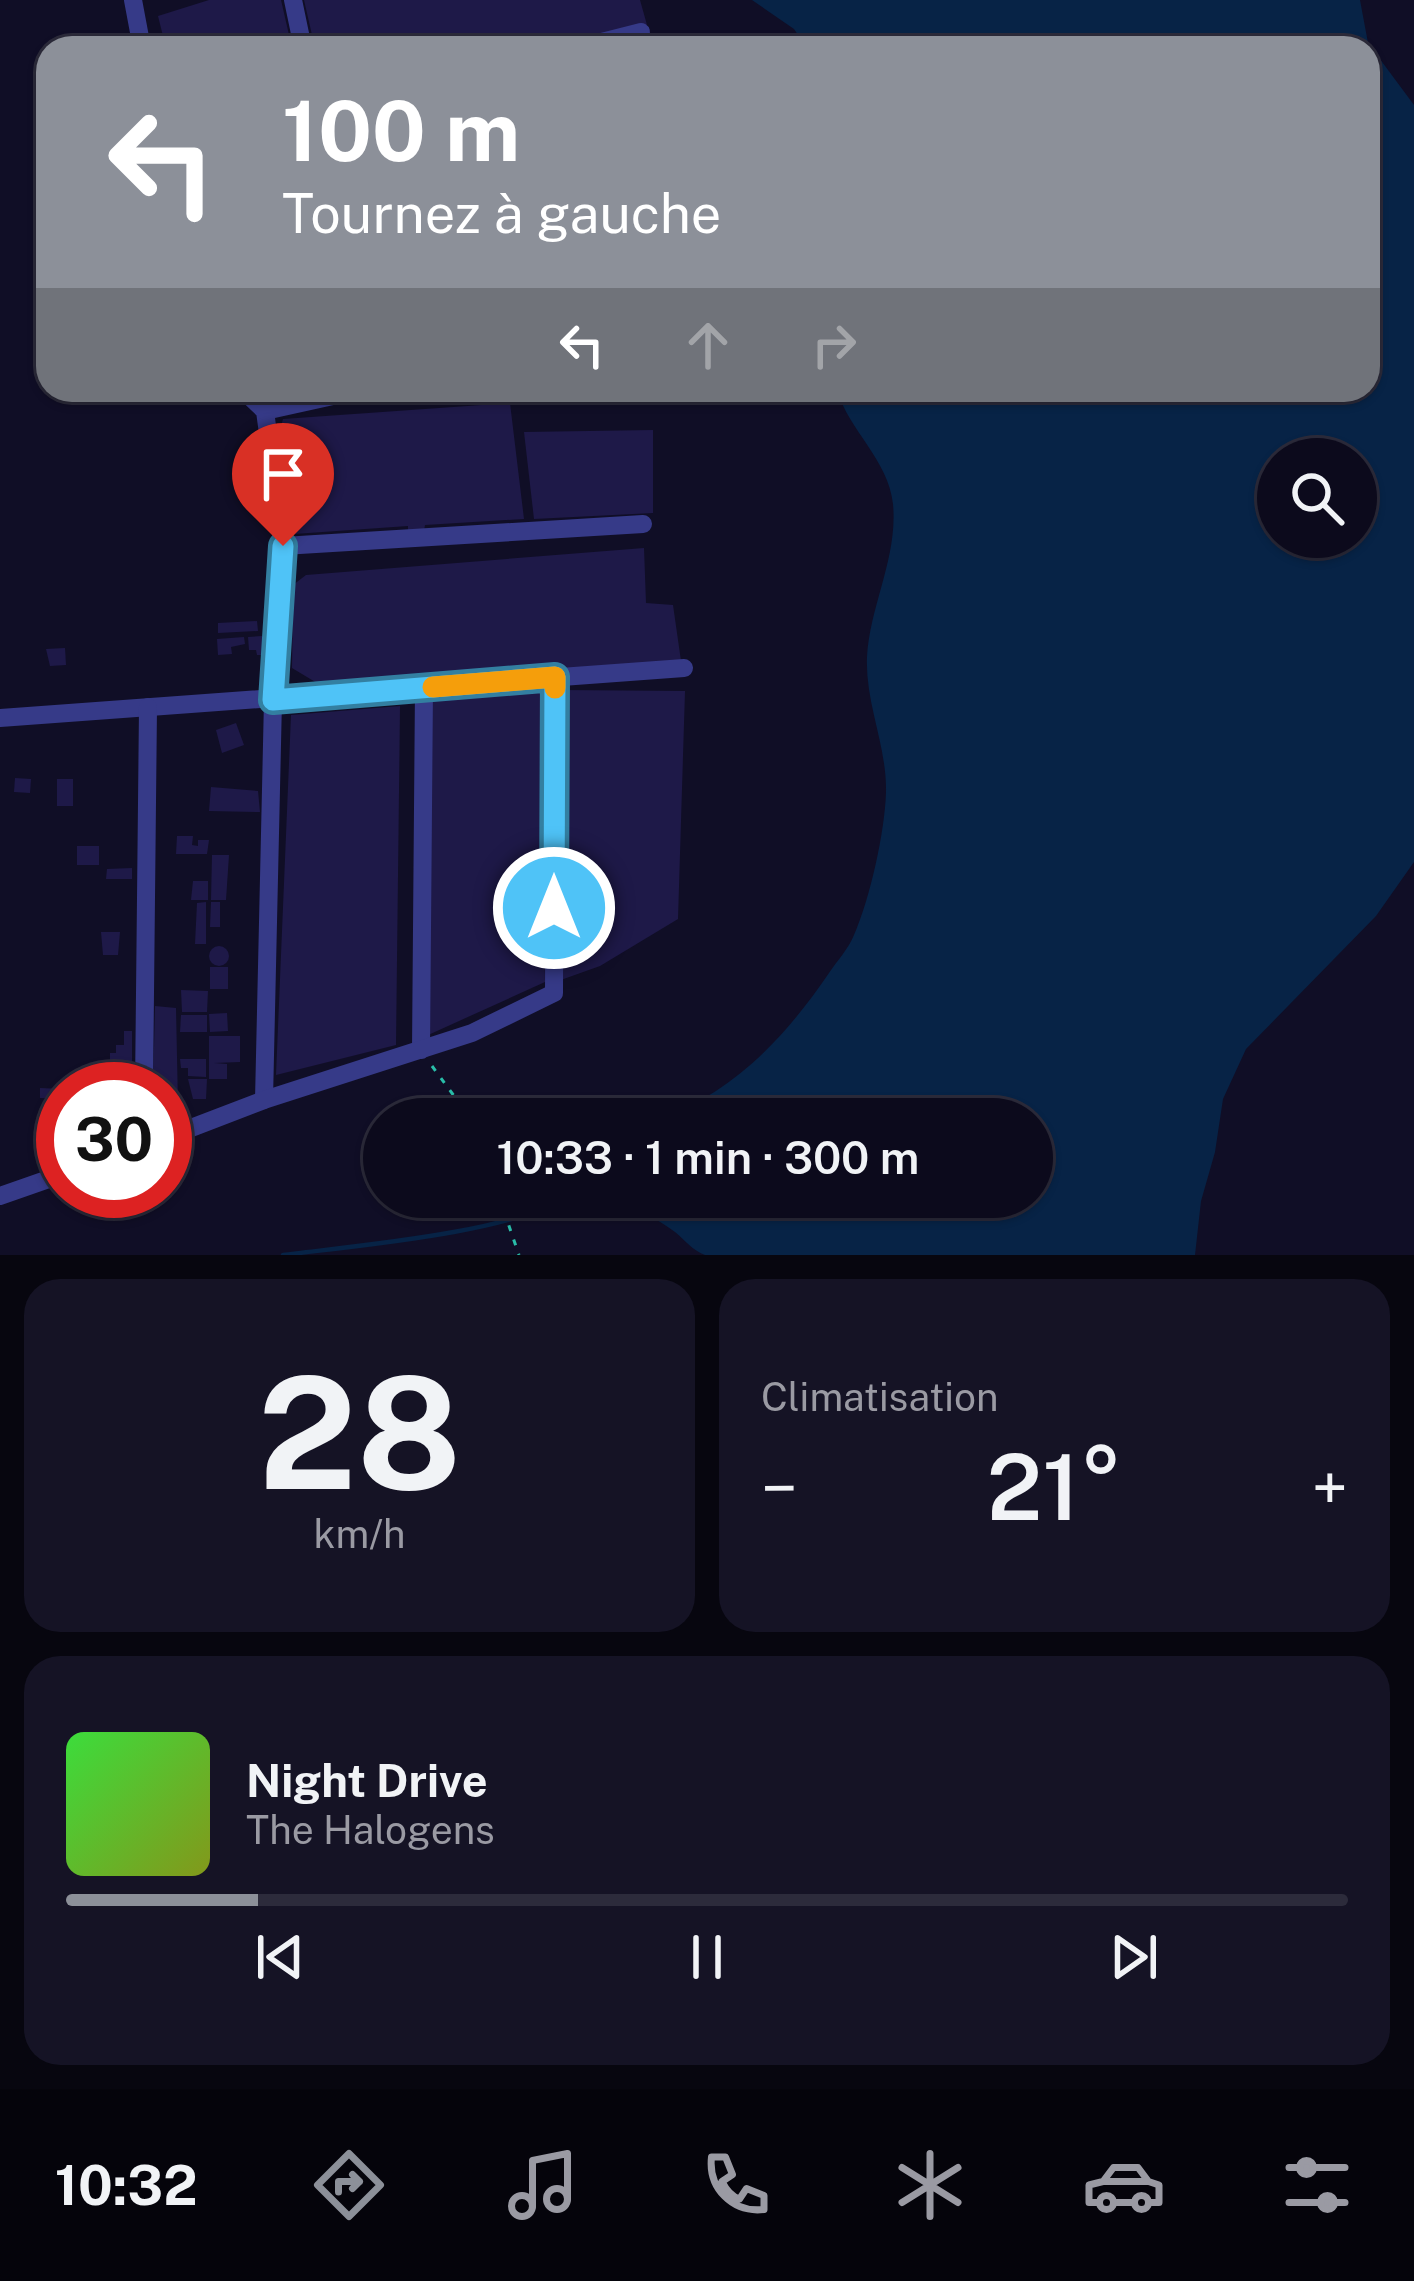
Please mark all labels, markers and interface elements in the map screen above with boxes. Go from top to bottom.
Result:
text: 100 m [282,81,520,180]
icon: left [84,84,240,240]
text: Tournez à gauche [282,182,721,245]
icon: left [549,312,615,378]
icon: ahead [675,312,741,378]
icon: right [801,312,867,378]
pin [232,423,334,546]
map controls [1257,438,1377,558]
button: search [1257,438,1377,558]
icon: arrive [250,441,316,507]
position arrow [491,845,617,971]
speed limit sign: 30 [36,1062,192,1218]
text: 10:33 · 1 min · 300 m [496,1131,920,1184]
text: 28 [258,1341,461,1524]
text: Climatisation [761,1374,999,1420]
text: 21° [987,1434,1122,1540]
text: − [761,1449,798,1527]
text: + [1311,1449,1348,1527]
text: km/h [314,1511,405,1557]
text: Night Drive [246,1754,488,1807]
text: The Halogens [246,1807,495,1853]
icon: previous [247,1924,313,1990]
icon: pause [674,1924,740,1990]
icon: next [1101,1924,1167,1990]
icon: directions [307,2143,391,2227]
icon: music [501,2143,585,2227]
icon: phone [694,2143,778,2227]
icon: climate [888,2143,972,2227]
icon: car [1082,2143,1166,2227]
icon: filters [1275,2143,1359,2227]
text: 10:32 [55,2154,197,2217]

